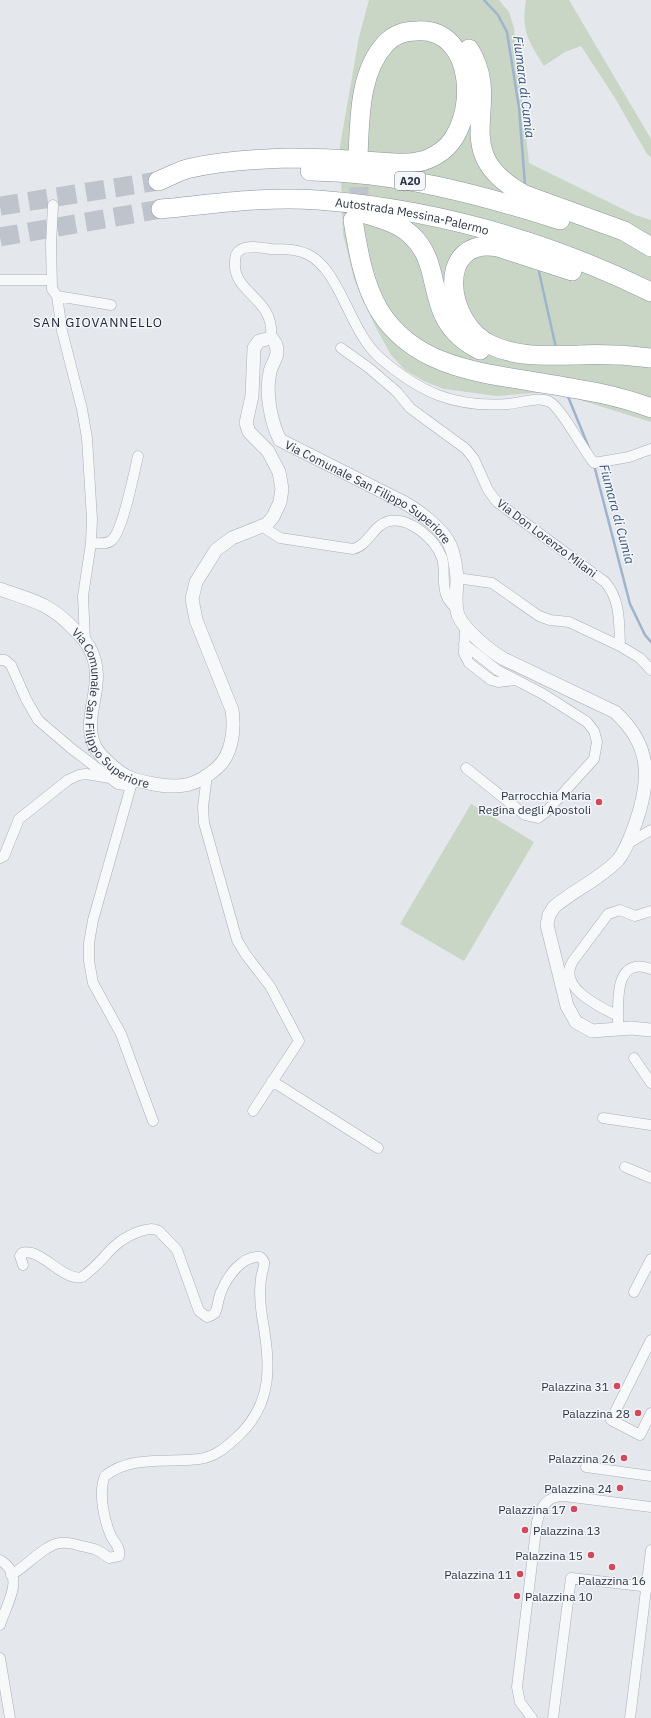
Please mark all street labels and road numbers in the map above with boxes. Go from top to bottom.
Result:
road number: A20 [395,172,425,190]
street label: Autostrada Messina-Palermo [334,194,491,238]
street label: Via Comunale San Filippo Superiore [283,436,455,546]
street label: Via Don Lorenzo Milani [494,495,600,581]
street label: Via Comunale San Filippo Superiore [69,624,151,791]

